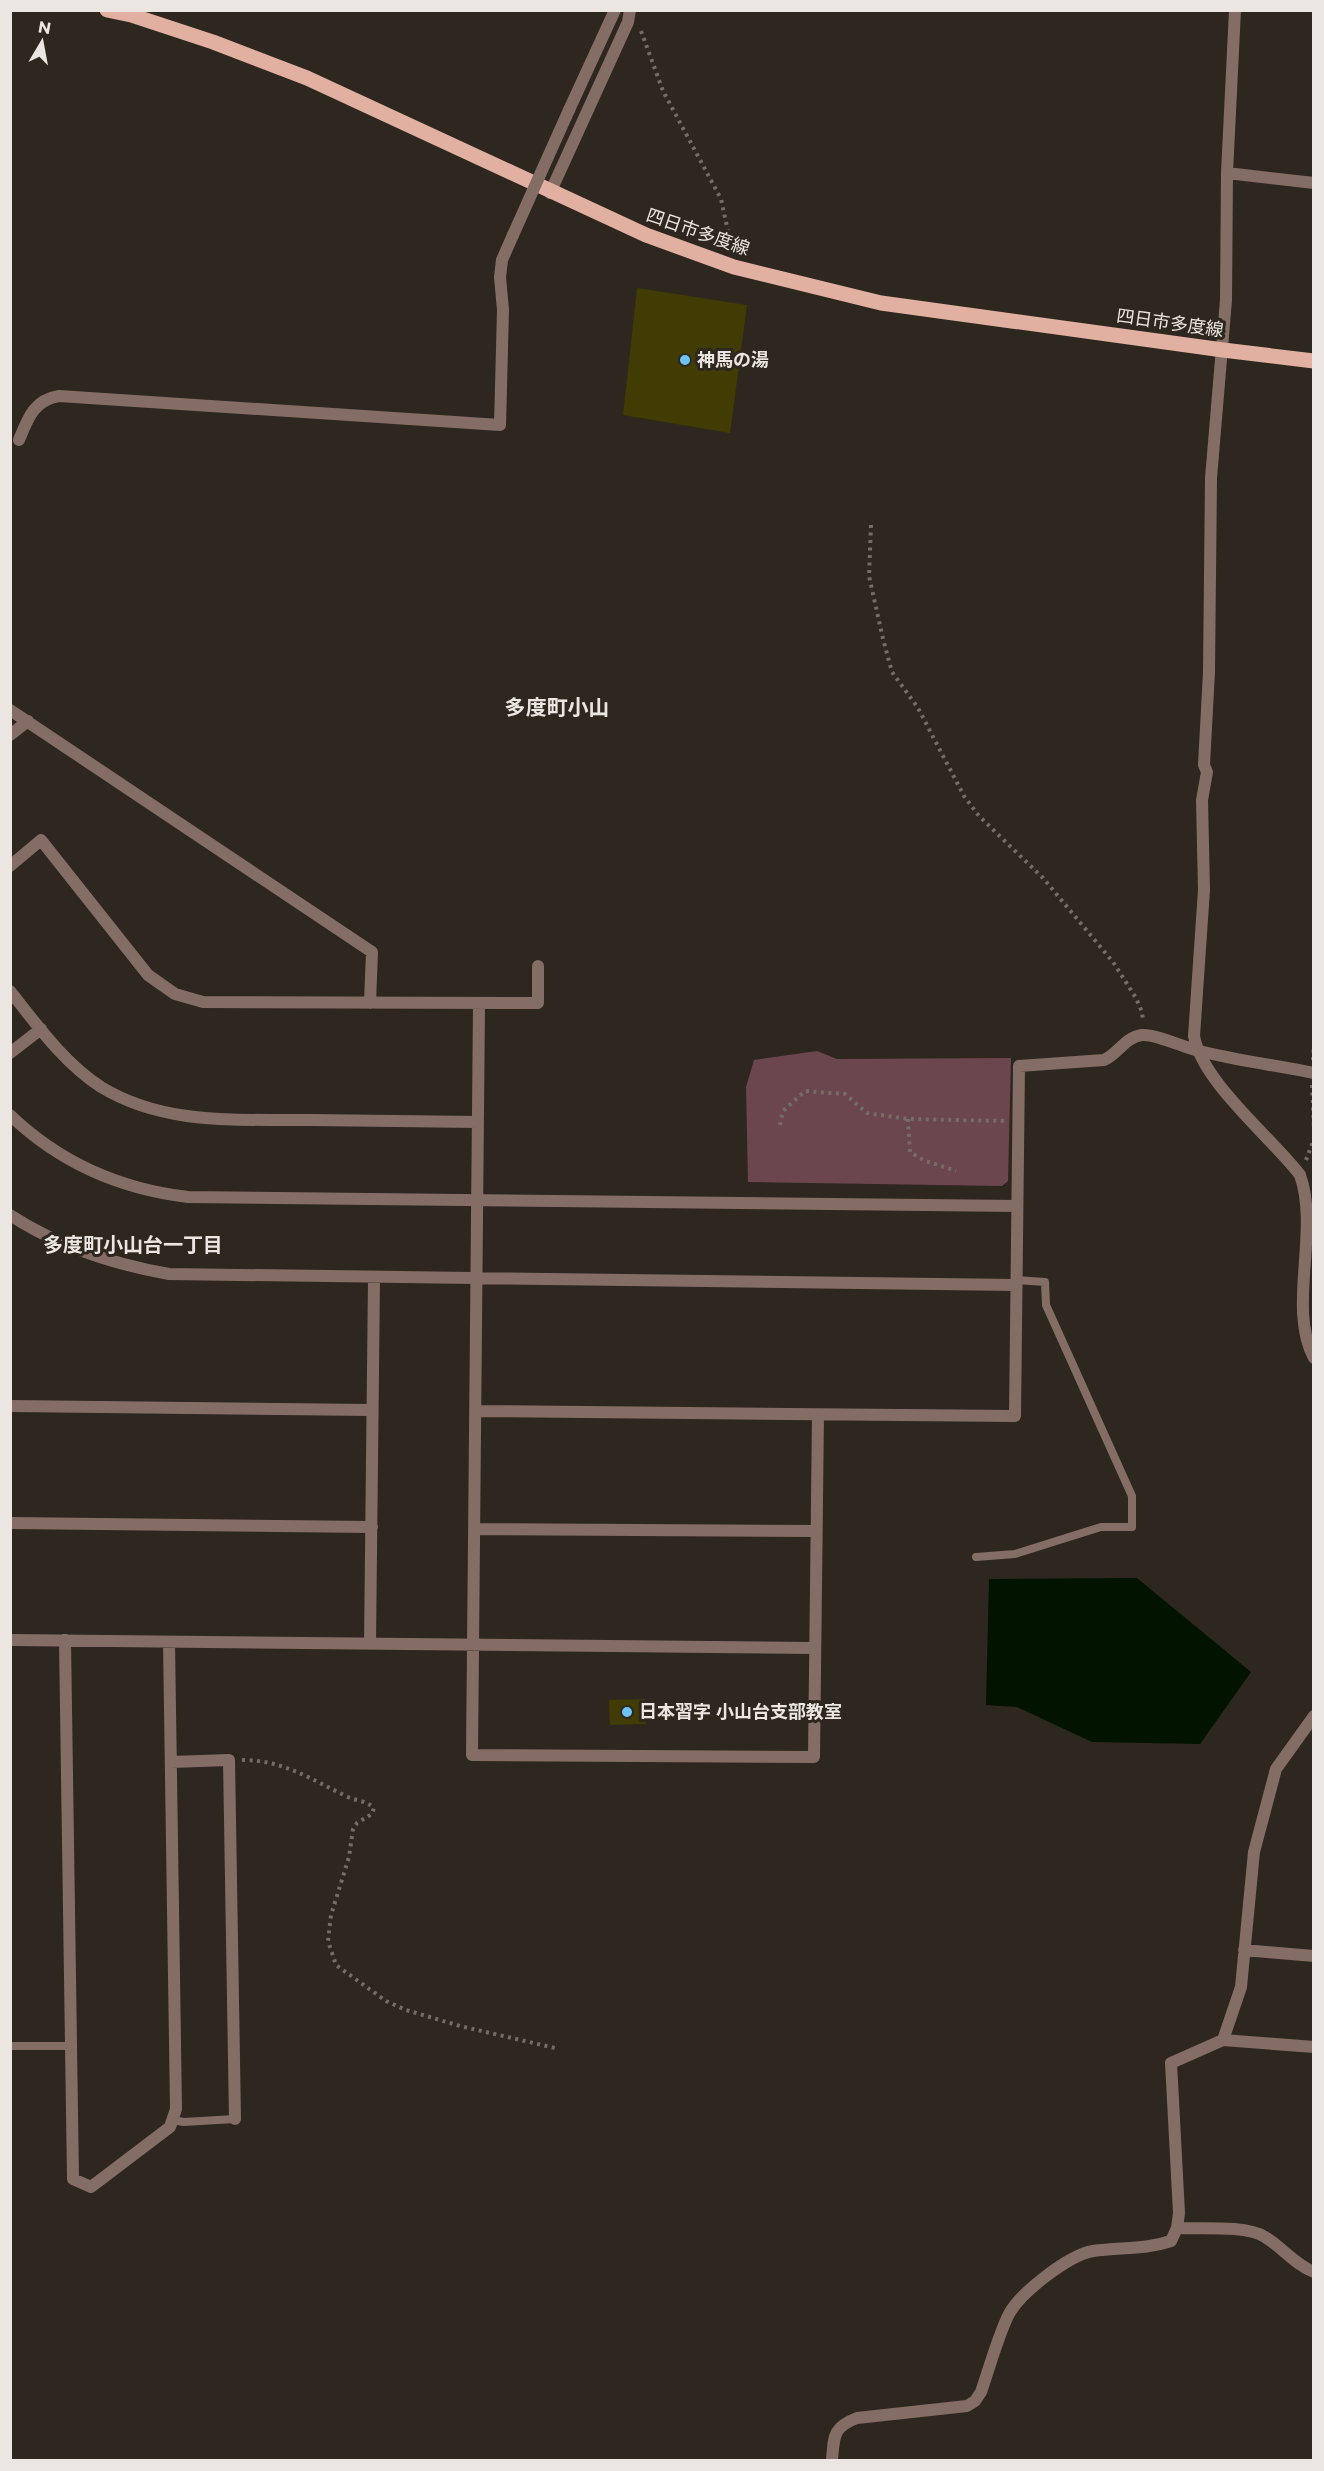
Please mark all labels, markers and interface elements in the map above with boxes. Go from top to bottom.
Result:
north arrow [12,12,72,72]
text: N [36,17,53,38]
street label: 四日市多度線 [643,204,753,260]
street label: 四日市多度線 [1115,305,1225,341]
place label: 神馬の湯 [697,349,769,371]
marker: 神馬の湯 [678,353,692,367]
district label: 多度町小山 [505,695,610,720]
district label: 多度町小山台一丁目 [43,1233,223,1257]
place label: 日本習字 小山台支部教室 [639,1701,842,1723]
marker: 日本習字 小山台支部教室 [620,1705,634,1719]

